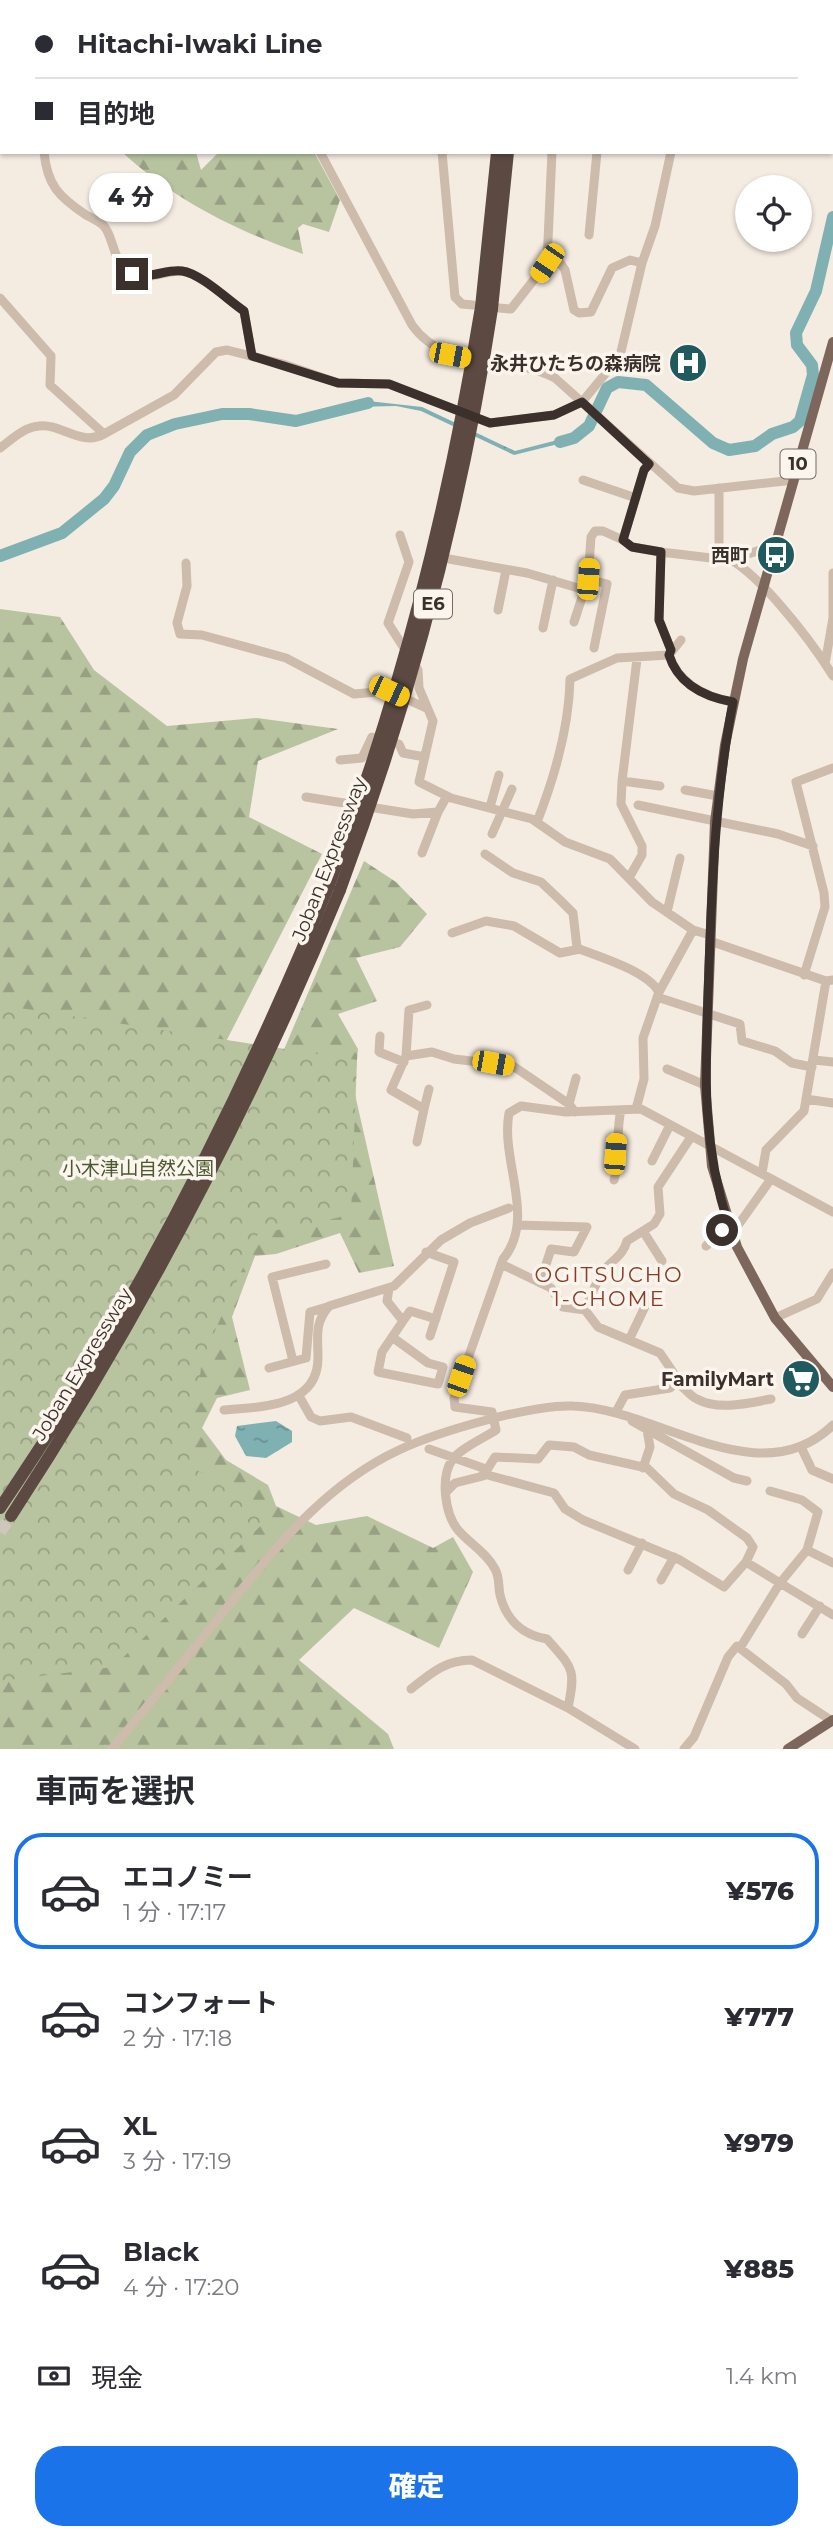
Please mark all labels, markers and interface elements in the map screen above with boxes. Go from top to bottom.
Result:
text: Hitachi-Iwaki Line [77,28,323,60]
text: 目的地 [77,98,155,130]
callout: 4 分 [90,173,174,222]
map controls [735,175,812,252]
button: locate [735,175,812,252]
text: 4 分 [108,183,154,211]
car [527,240,568,286]
route end [116,258,148,290]
car [428,341,473,369]
hospital icon: 永井ひたちの森病院 [667,342,709,384]
place label: 永井ひたちの森病院 [490,352,661,375]
road number: 10 [780,450,816,478]
bus stop icon: 西町 [755,534,797,576]
place label: 西町 [711,544,749,567]
car [577,557,600,601]
road number: E6 [414,590,452,618]
car [366,673,413,709]
street label: Joban Expressway [287,773,371,945]
car [471,1049,516,1077]
car [604,1132,627,1176]
park label: 小木津山自然公園 [62,1157,214,1180]
route start [706,1214,738,1246]
district label: OGITSUCHO 1-CHOME [534,1262,684,1311]
street label: Joban Expressway [27,1283,137,1445]
car [445,1353,478,1399]
supermarket icon: FamilyMart [780,1358,822,1400]
place label: FamilyMart [661,1368,774,1391]
text: 車両を選択 [35,1771,195,1810]
icon: car [39,1860,102,1923]
text: エコノミー [123,1861,253,1893]
text: ¥576 [726,1875,794,1907]
text: 1 分 · 17:17 [123,1898,226,1926]
icon: car [39,1986,102,2049]
text: コンフォート [123,1987,278,2019]
text: ¥777 [725,2001,794,2033]
text: 2 分 · 17:18 [123,2024,232,2052]
text: XL [123,2110,157,2142]
icon: car [39,2112,102,2175]
text: ¥979 [724,2127,794,2159]
text: 3 分 · 17:19 [123,2147,231,2175]
text: Black [123,2236,199,2268]
icon: car [39,2238,102,2301]
text: ¥885 [724,2253,794,2285]
text: 4 分 · 17:20 [123,2273,240,2301]
icon: cash [35,2357,73,2395]
text: 現金 [91,2362,143,2394]
text: 1.4 km [726,2362,798,2390]
button: 確定 [35,2446,798,2526]

